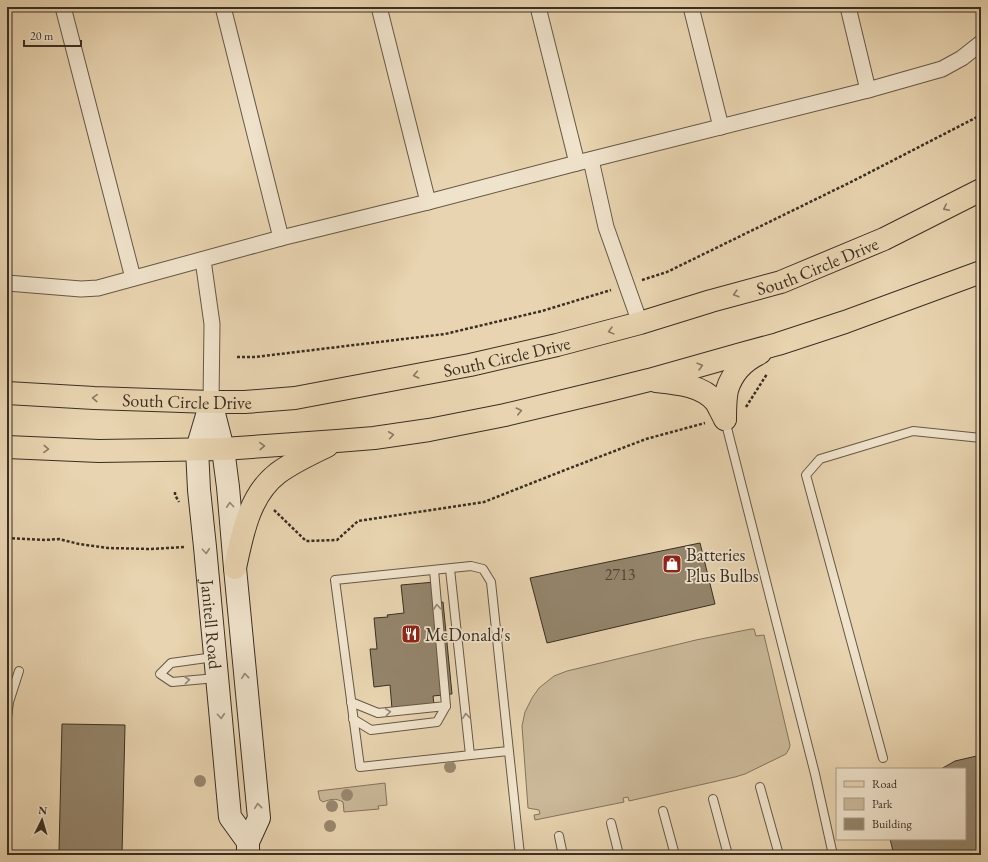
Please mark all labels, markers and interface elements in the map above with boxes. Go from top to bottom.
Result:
scale bar [24,22,81,48]
text: 20 m [30,28,54,44]
one-way arrow [943,203,950,211]
street label: South Circle Drive [754,231,882,300]
one-way arrow [732,289,739,298]
one-way arrow [608,326,615,335]
street label: South Circle Drive [441,331,572,381]
one-way arrow [696,362,703,371]
one-way arrow [413,370,419,379]
street label: South Circle Drive [122,387,252,414]
one-way arrow [92,394,98,403]
one-way arrow [516,408,522,416]
one-way arrow [388,431,395,440]
one-way arrow [259,442,265,451]
one-way arrow [43,444,49,453]
one-way arrow [225,502,234,508]
place label: Batteries Plus Bulbs [686,543,759,587]
one-way arrow [201,548,210,554]
shop icon: Batteries Plus Bulbs [661,553,683,575]
house number: 2713 [605,564,636,585]
street label: Janitell Road [196,576,228,671]
one-way arrow [433,604,442,610]
restaurant icon: McDonald's [400,623,422,645]
place label: McDonald's [425,623,510,646]
one-way arrow [241,673,250,679]
one-way arrow [184,676,190,685]
one-way arrow [385,707,391,716]
one-way arrow [216,713,225,719]
one-way arrow [462,713,471,719]
legend [836,768,966,840]
text: Road [872,776,898,792]
text: Park [872,796,893,812]
north arrow [22,800,62,840]
text: N [38,803,48,817]
one-way arrow [253,803,262,809]
text: Building [872,816,913,832]

